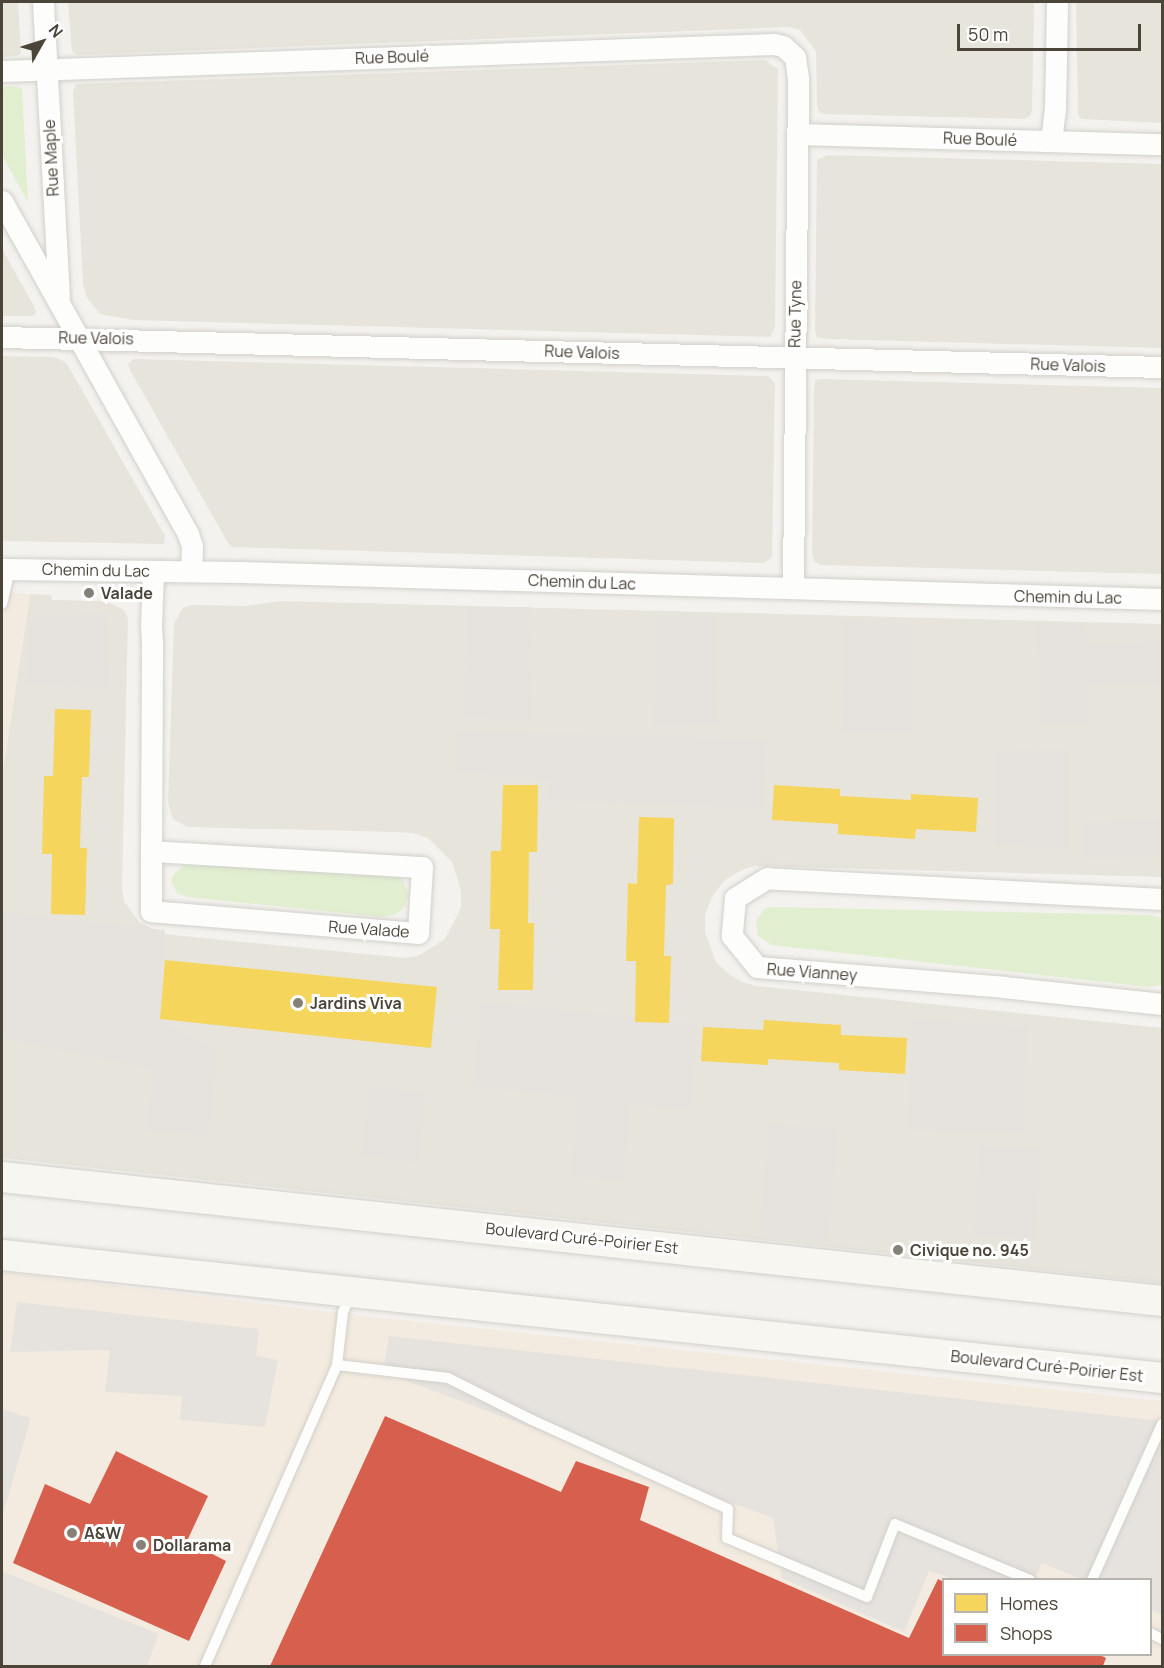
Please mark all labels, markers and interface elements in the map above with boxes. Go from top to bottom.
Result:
north arrow [12,12,72,72]
scale bar [960,12,1144,50]
text: N [44,19,68,42]
text: 50 m [968,22,1008,46]
street label: Rue Boulé [355,46,429,68]
street label: Rue Maple [39,119,63,197]
street label: Rue Boulé [943,128,1017,150]
street label: Rue Tyne [785,280,805,348]
street label: Rue Valois [58,328,134,348]
street label: Rue Valois [544,341,620,363]
street label: Rue Valois [1030,354,1106,376]
street label: Chemin du Lac [42,559,150,581]
street label: Chemin du Lac [528,571,636,593]
place label: Valade [101,583,153,603]
marker: Valade [82,586,96,600]
street label: Chemin du Lac [1014,586,1122,608]
street label: Rue Valade [328,917,410,941]
street label: Rue Vianney [766,959,858,985]
place label: Jardins Viva [310,993,402,1013]
marker: Jardins Viva [291,996,305,1010]
street label: Boulevard Curé-Poirier Est [485,1218,679,1258]
place label: Civique no. 945 [910,1240,1029,1260]
marker: Civique no. 945 [891,1243,905,1257]
street label: Boulevard Curé-Poirier Est [950,1346,1144,1386]
place label: A&W [84,1523,121,1543]
marker: A&W [65,1526,79,1540]
place label: Dollarama [153,1535,231,1555]
marker: Dollarama [134,1538,148,1552]
legend [942,1578,1152,1656]
text: Homes [1000,1591,1058,1615]
text: Shops [1000,1621,1052,1645]

